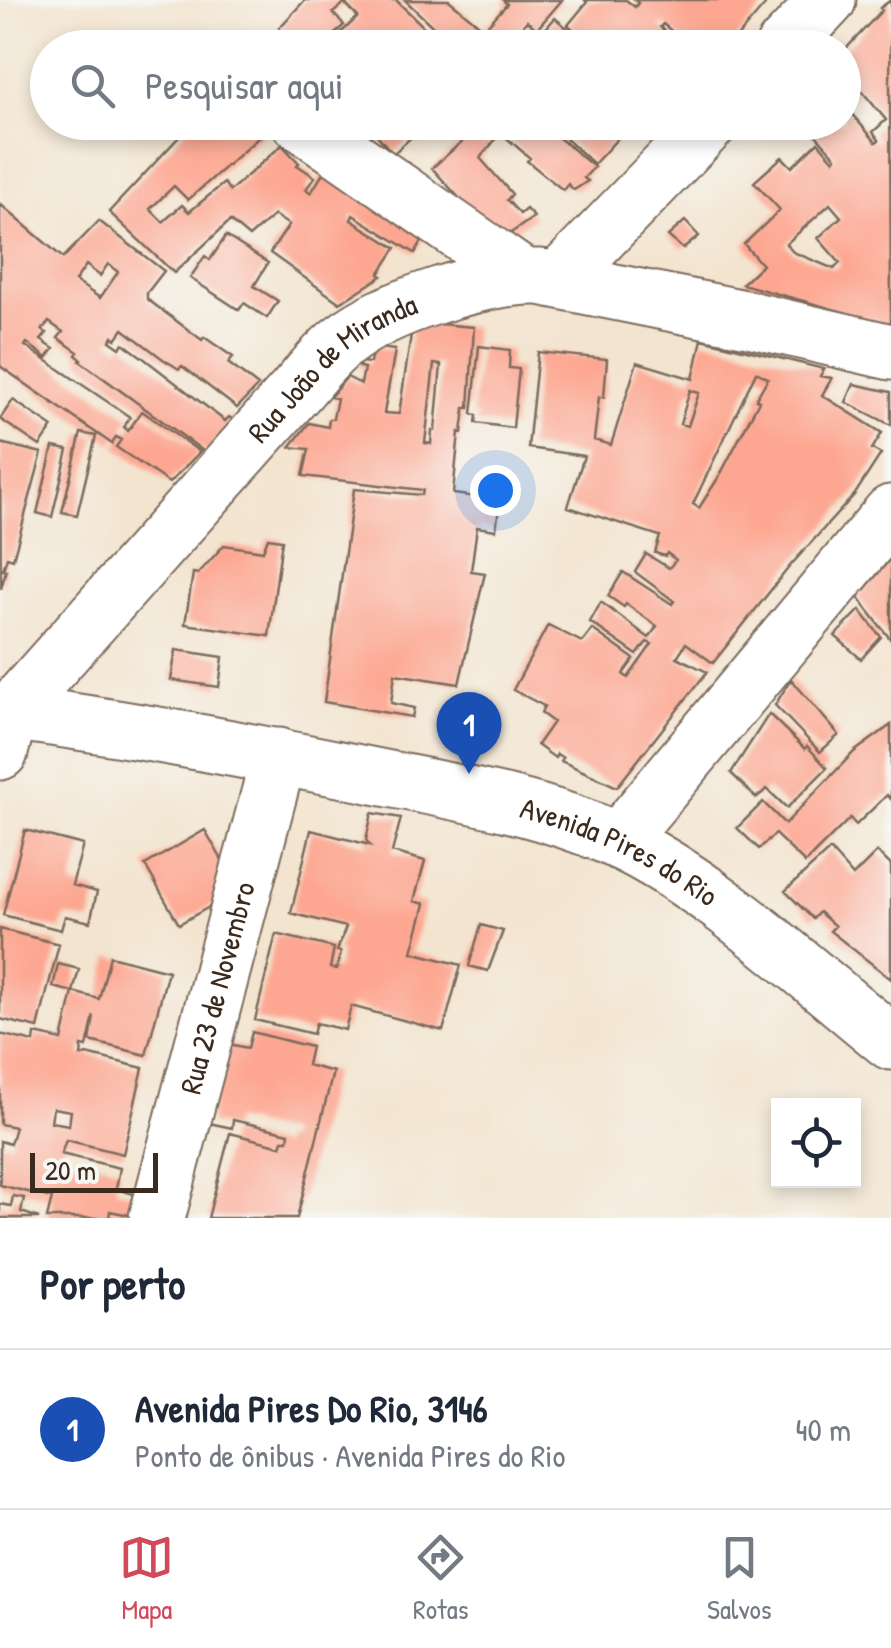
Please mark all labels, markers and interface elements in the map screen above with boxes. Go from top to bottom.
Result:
search box [30,30,861,140]
icon: search [65,58,120,113]
text: Pesquisar aqui [145,59,343,111]
street label: Rua João de Miranda [238,284,423,451]
your location [470,465,521,516]
pin: 1 [436,692,502,774]
street label: Avenida Pires do Rio [516,787,727,915]
street label: Rua 23 de Novembro [170,877,264,1098]
map controls [771,1098,861,1188]
button: locate [771,1098,861,1188]
scale bar [30,1148,158,1192]
text: 20 m [45,1151,96,1189]
text: Por perto [40,1255,185,1312]
text: Avenida Pires Do Rio, 3146 [135,1382,488,1434]
text: 1 [67,1408,78,1451]
text: 40 m [796,1408,851,1451]
text: Ponto de ônibus · Avenida Pires do Rio [135,1434,565,1477]
tab: Mapa [119,1530,174,1628]
tab: Rotas [413,1530,468,1628]
tab: Salvos [707,1530,772,1628]

